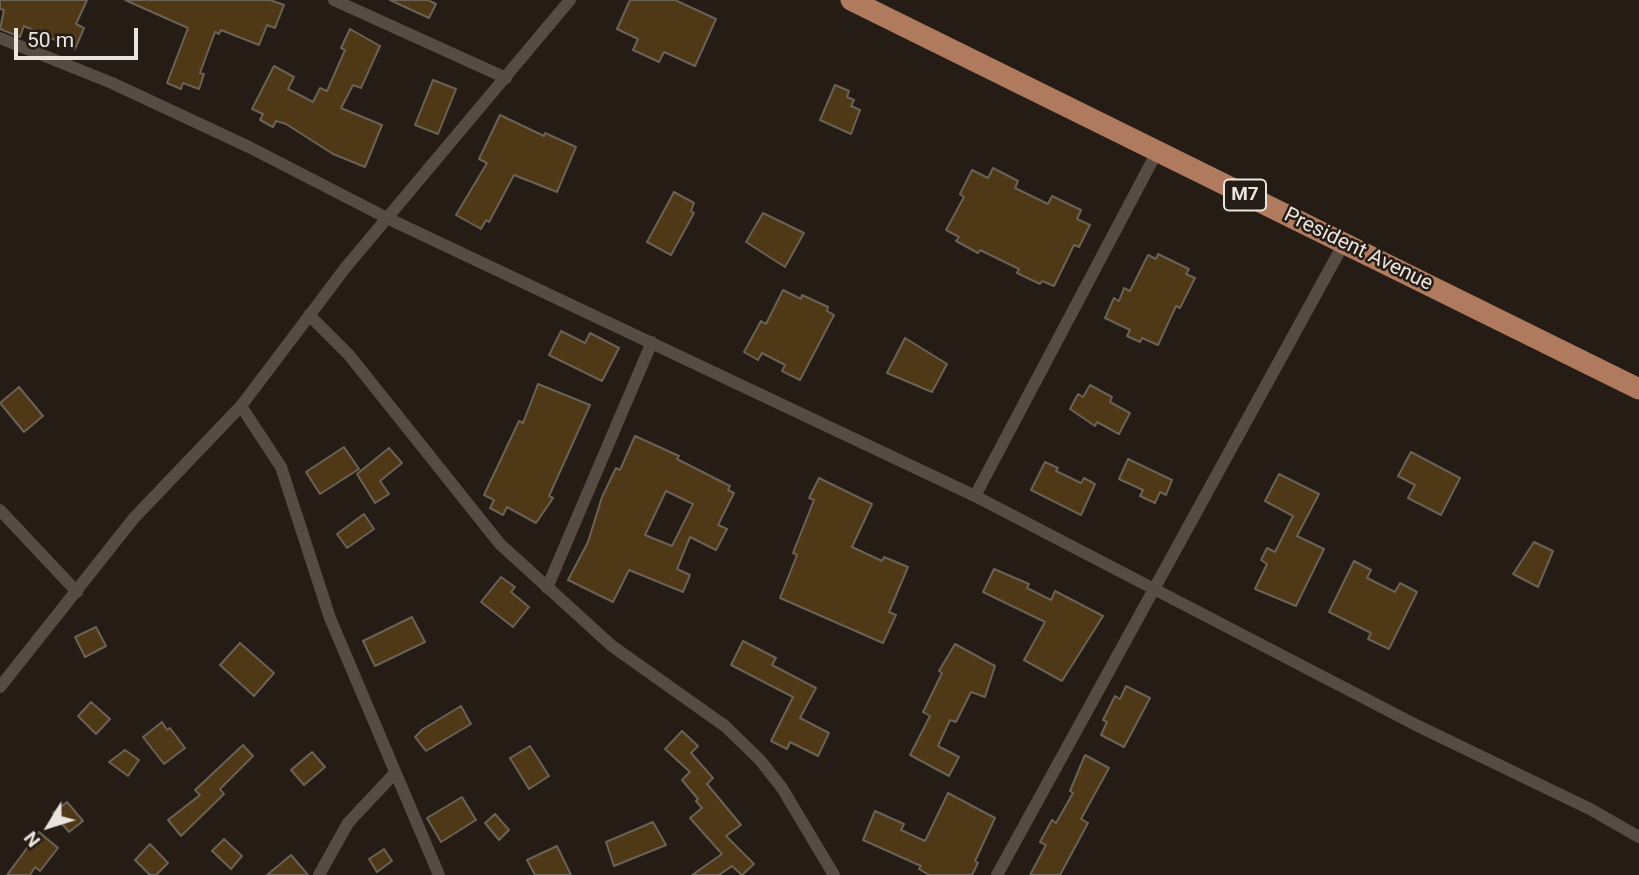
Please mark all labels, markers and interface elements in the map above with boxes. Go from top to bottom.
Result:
scale bar [18,14,142,58]
text: 50 m [27,28,74,52]
road number: M7 [1224,180,1266,210]
street label: President Avenue [1279,203,1437,297]
north arrow [14,791,84,861]
text: N [19,827,45,852]

